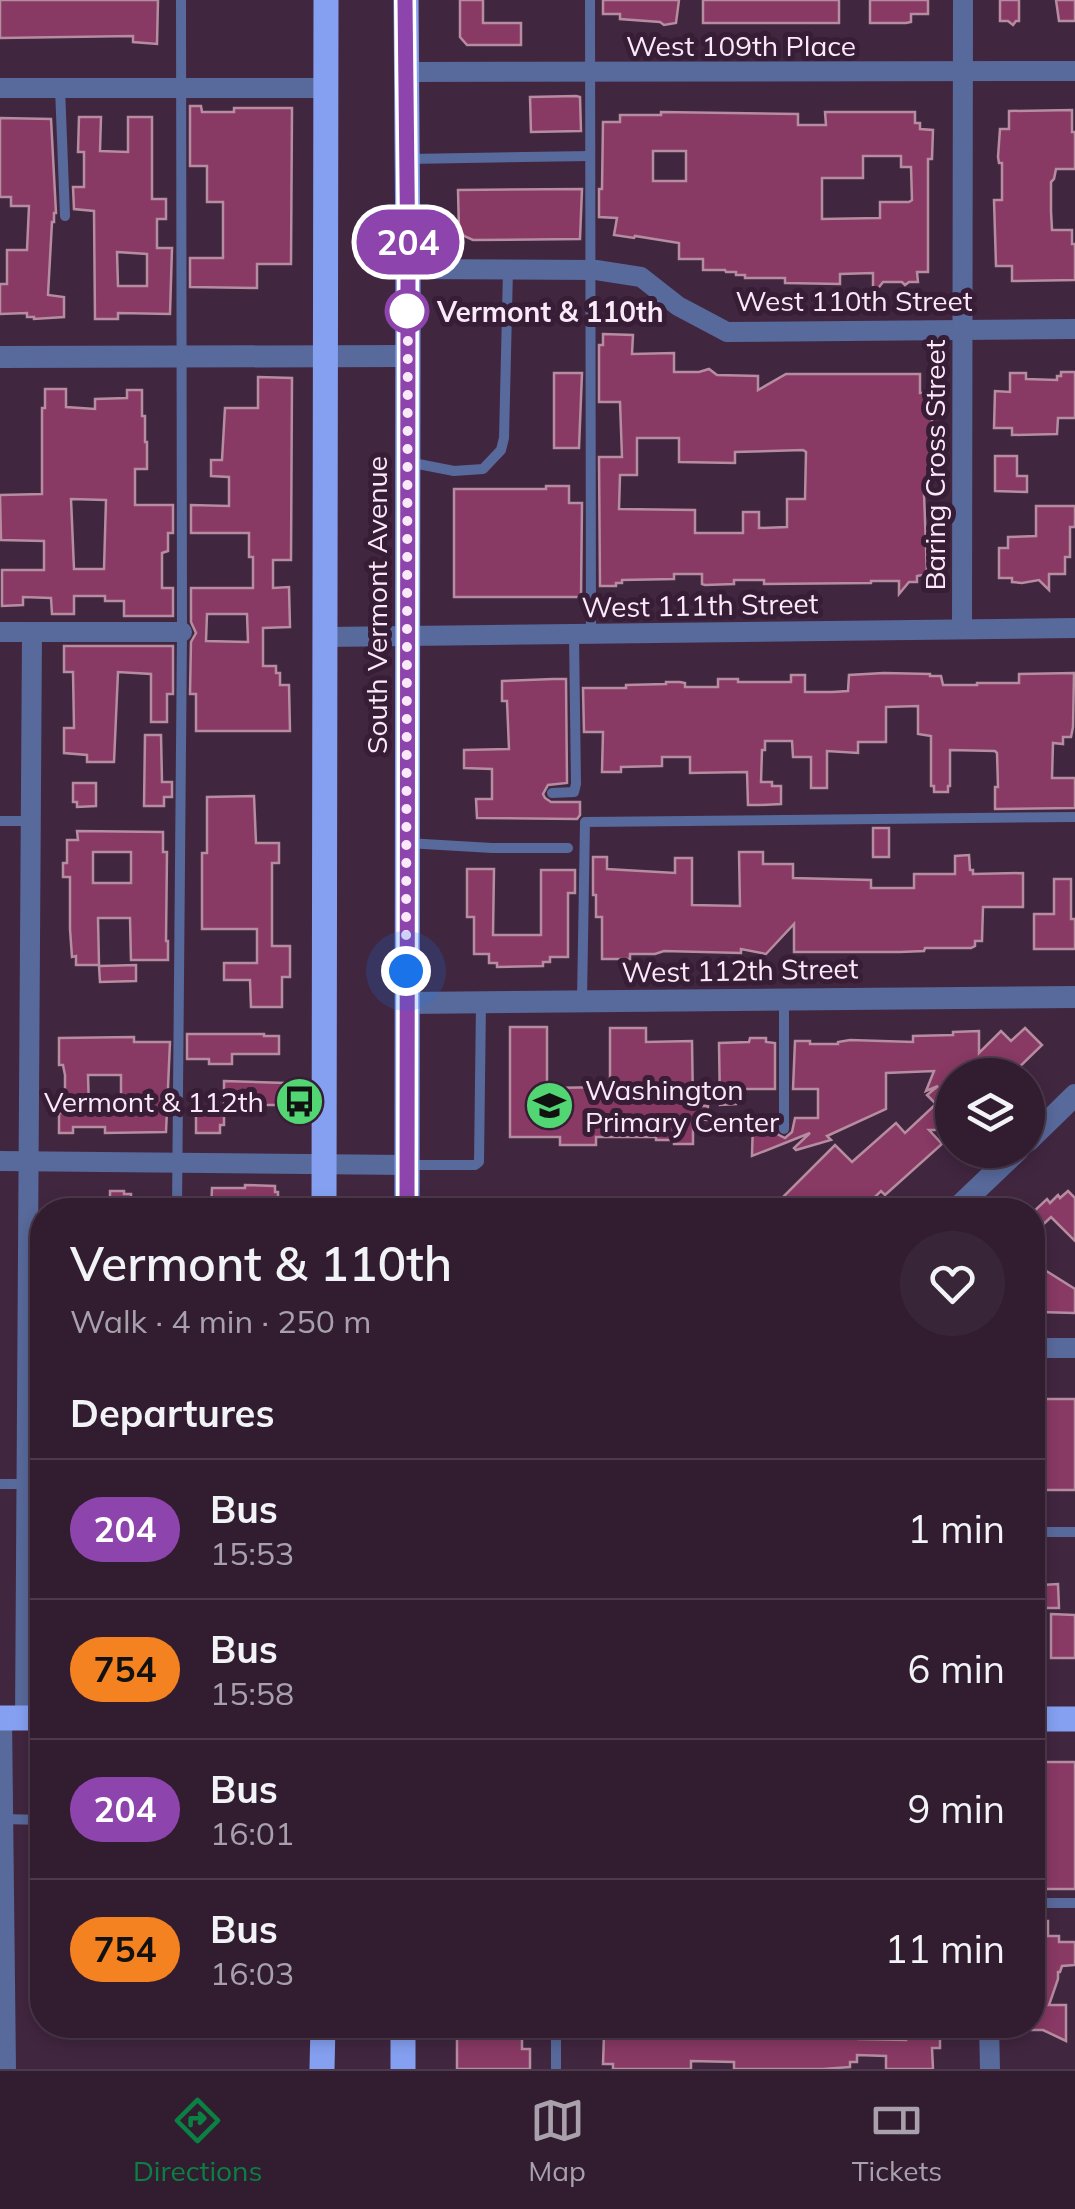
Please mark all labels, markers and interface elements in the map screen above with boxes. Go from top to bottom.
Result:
street label: West 109th Place [626,28,856,63]
line badge: 204 [350,210,466,274]
text: 204 [376,220,440,264]
street label: West 110th Street [736,283,973,318]
marker: Vermont & 110th [386,290,428,332]
place label: Vermont & 110th [436,294,664,329]
street label: Baring Cross Street [917,339,952,590]
street label: South Vermont Avenue [359,456,394,754]
street label: West 111th Street [581,585,819,625]
your location [381,946,431,996]
street label: West 112th Street [621,950,859,990]
map controls [935,1058,1045,1168]
button: layers [935,1058,1045,1168]
place label: Washington Primary Center [585,1072,780,1139]
bus stop icon: Vermont & 112th [273,1075,325,1127]
school or university icon: Washington Primary Center [524,1079,576,1131]
place label: Vermont & 112th [44,1084,264,1119]
button: heart [900,1231,1005,1336]
text: Vermont & 110th [70,1233,452,1293]
text: Walk · 4 min · 250 m [70,1301,371,1341]
text: Departures [70,1389,274,1437]
text: Bus [210,1485,278,1533]
text: 1 min [908,1505,1005,1553]
text: 204 [93,1507,157,1551]
text: 15:53 [210,1533,294,1573]
text: Bus [210,1625,278,1673]
text: 6 min [908,1645,1005,1693]
text: 754 [93,1647,157,1691]
text: 15:58 [210,1673,294,1713]
text: Bus [210,1765,278,1813]
text: 9 min [908,1785,1005,1833]
text: 204 [93,1787,157,1831]
text: 16:01 [210,1813,294,1853]
text: Bus [210,1905,278,1953]
text: 11 min [885,1925,1005,1973]
text: 754 [93,1927,157,1971]
text: 16:03 [210,1953,294,1993]
tab: Directions [133,2093,262,2188]
tab: Map [528,2093,586,2188]
tab: Tickets [852,2093,942,2188]

